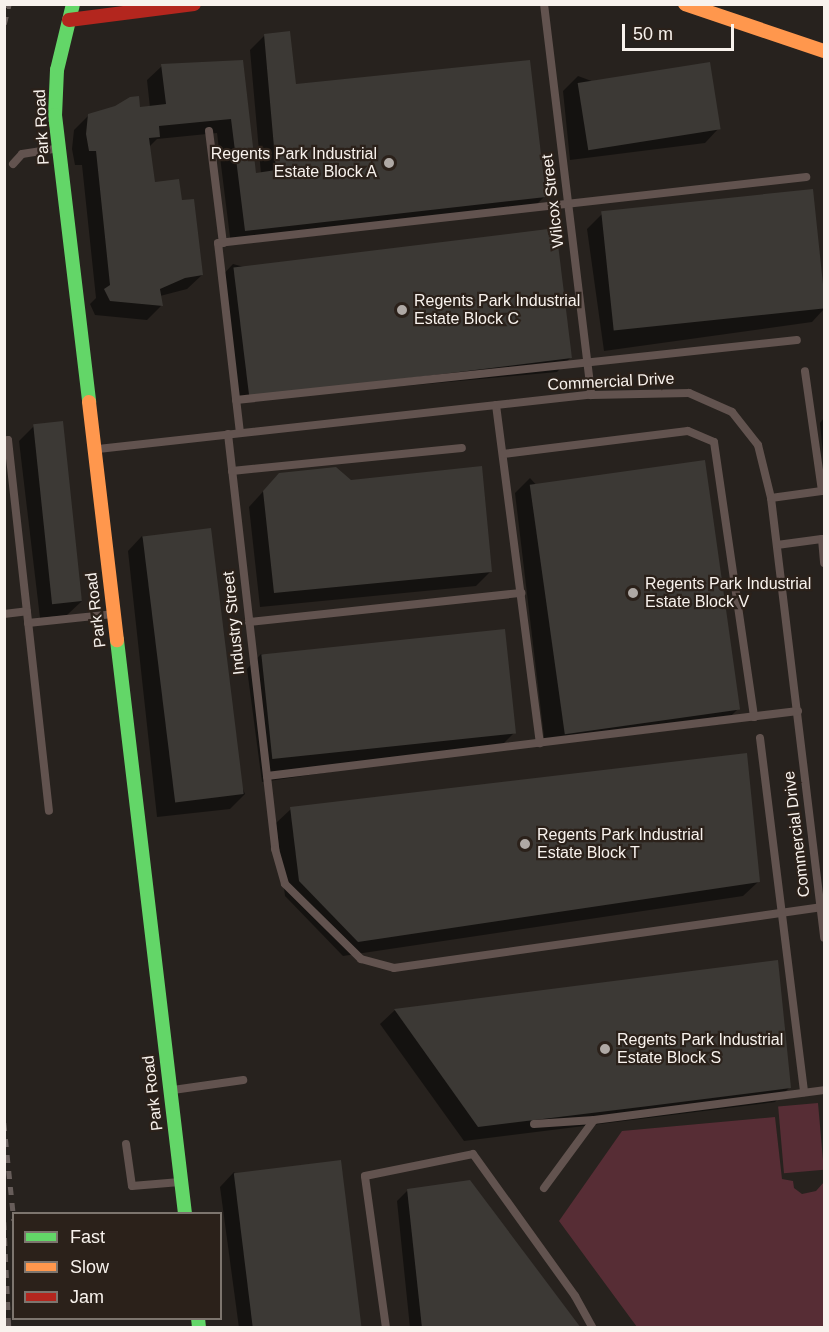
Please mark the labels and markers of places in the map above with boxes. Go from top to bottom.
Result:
place label: Regents Park Industrial Estate Block A [211,144,377,182]
marker: Regents Park Industrial Estate Block A [382,156,396,170]
place label: Regents Park Industrial Estate Block C [414,291,580,329]
marker: Regents Park Industrial Estate Block C [395,303,409,317]
place label: Regents Park Industrial Estate Block V [645,574,811,612]
marker: Regents Park Industrial Estate Block V [626,586,640,600]
place label: Regents Park Industrial Estate Block T [537,825,703,863]
marker: Regents Park Industrial Estate Block T [518,837,532,851]
place label: Regents Park Industrial Estate Block S [617,1030,783,1068]
marker: Regents Park Industrial Estate Block S [598,1042,612,1056]

